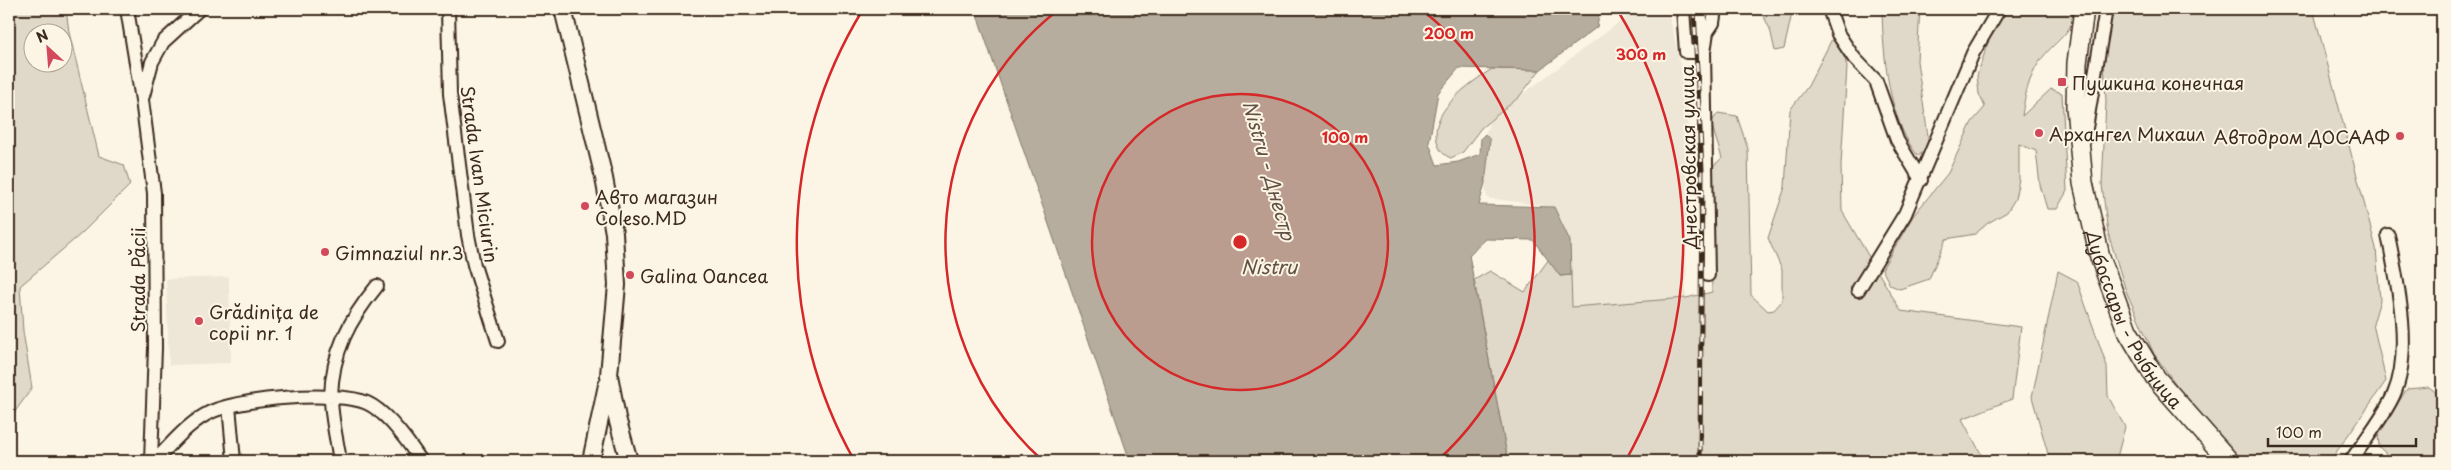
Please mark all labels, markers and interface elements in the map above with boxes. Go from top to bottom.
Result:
text: 200 m [1424,21,1474,44]
north arrow [22,22,72,72]
text: N [32,24,52,48]
text: 300 m [1616,42,1666,65]
street label: Днестровская улица [1673,64,1703,250]
place label: Пушкина конечная [2072,69,2244,96]
marker: Пушкина конечная [2056,76,2068,88]
street label: Strada Ivan Miciurin [454,84,506,264]
water label: Nistru - Днестр [1237,97,1304,245]
place label: Архангел Михаил [2049,120,2205,147]
place label: Автодром ДОСААФ [2214,123,2390,150]
text: 100 m [1322,125,1368,148]
marker: Архангел Михаил [2033,127,2045,139]
marker: Автодром ДОСААФ [2394,130,2406,142]
place label: Авто магазин Coleso.MD [595,183,718,231]
marker: Авто магазин Coleso.MD [579,200,591,212]
street label: Strada Păcii [124,227,151,333]
street label: Дубоссары - Рыбница [2081,227,2190,414]
centre of rings [1231,233,1249,251]
place label: Gimnaziul nr.3 [335,239,464,266]
marker: Gimnaziul nr.3 [319,246,331,258]
water label: Nistru [1241,252,1299,280]
place label: Galina Oancea [640,262,768,289]
marker: Galina Oancea [624,269,636,281]
place label: Grădinița de copii nr. 1 [209,298,319,346]
marker: Grădinița de copii nr. 1 [193,315,205,327]
scale bar [2268,415,2416,447]
text: 100 m [2276,420,2322,443]

